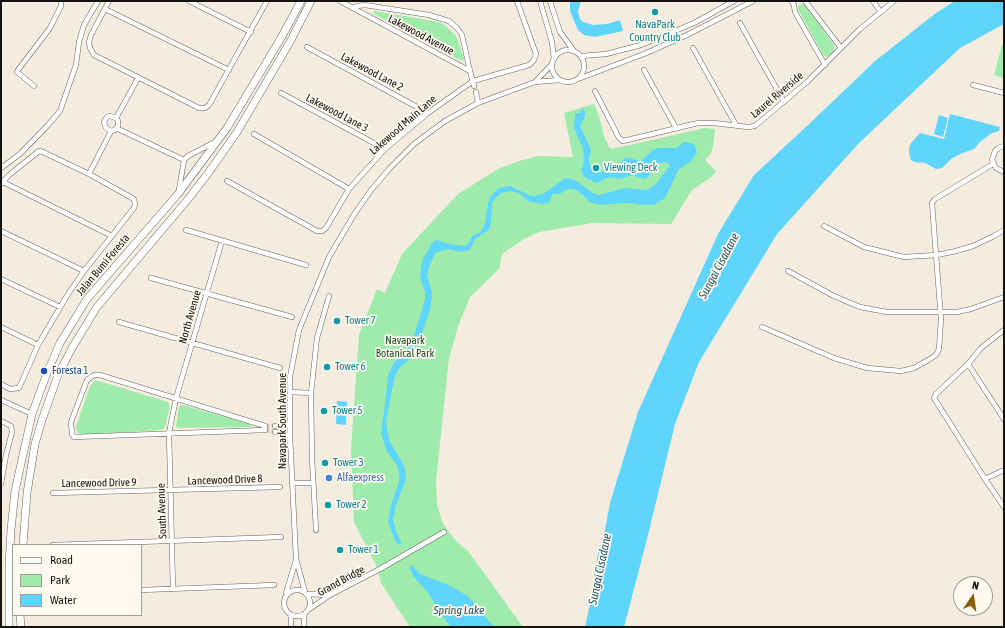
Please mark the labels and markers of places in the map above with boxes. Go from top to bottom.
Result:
marker: NavaPark Country Club [650,7,660,17]
place label: NavaPark Country Club [629,18,681,44]
place label: Viewing Deck [604,161,657,175]
marker: Viewing Deck [591,163,601,173]
place label: Tower 7 [345,314,376,328]
marker: Tower 7 [332,316,342,326]
place label: Tower 6 [335,360,366,374]
marker: Tower 6 [322,362,332,372]
place label: Foresta 1 [52,364,88,378]
marker: Foresta 1 [39,366,49,376]
place label: Tower 5 [332,404,363,418]
marker: Tower 5 [319,406,329,416]
place label: Tower 3 [333,456,364,470]
marker: Tower 3 [320,458,330,468]
place label: Alfaexpress [337,471,384,485]
marker: Alfaexpress [324,473,334,483]
place label: Tower 2 [336,498,367,512]
marker: Tower 2 [323,500,333,510]
place label: Tower 1 [348,543,379,557]
marker: Tower 1 [335,545,345,555]

